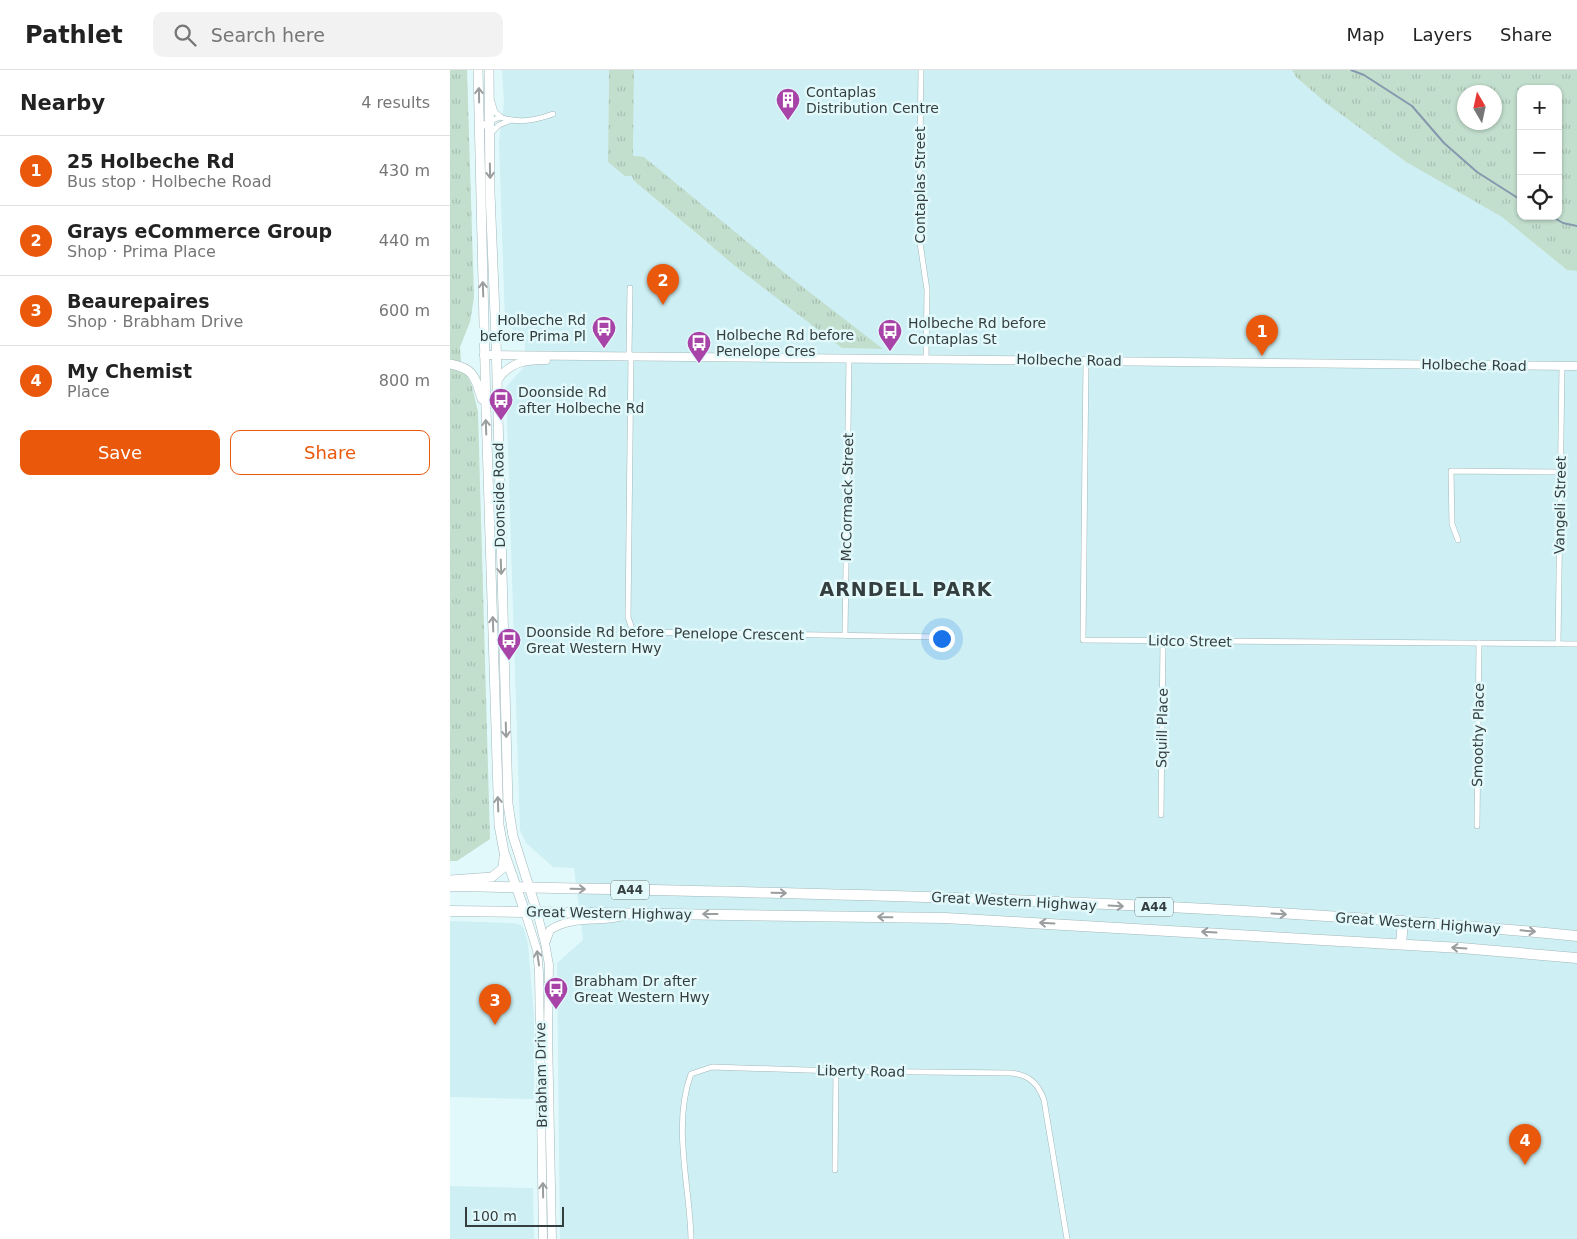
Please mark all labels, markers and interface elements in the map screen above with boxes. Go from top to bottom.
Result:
search box [153,12,503,57]
text: Pathlet [25,21,123,49]
icon: search [171,21,199,49]
text: Search here [211,24,325,46]
text: Map [1346,24,1384,45]
text: Layers [1412,24,1472,45]
text: Share [1500,24,1552,45]
place label: Contaplas Distribution Centre [806,84,939,116]
north arrow [1457,85,1502,130]
map controls [1517,85,1562,220]
button: + [1517,85,1562,130]
one-way arrow [474,87,483,103]
building icon: Contaplas Distribution Centre [775,87,801,121]
text: Nearby [20,91,105,115]
text: 4 results [361,93,430,112]
street label: Contaplas Street [912,126,928,243]
button: − [1517,130,1562,175]
text: 25 Holbeche Rd [67,150,235,172]
text: 1 [30,161,42,180]
text: 430 m [379,161,430,180]
one-way arrow [485,163,494,179]
text: Bus stop · Holbeche Road [67,172,272,191]
button: locate [1517,175,1562,220]
text: Grays eCommerce Group [67,220,332,242]
text: 2 [30,231,42,250]
text: 440 m [379,231,430,250]
text: Shop · Prima Place [67,242,216,261]
pin: 2 [647,264,679,305]
one-way arrow [478,281,487,297]
text: Beaurepaires [67,290,209,312]
text: 3 [30,301,42,320]
text: 600 m [379,301,430,320]
text: Shop · Brabham Drive [67,312,243,331]
place label: Holbeche Rd before Prima Pl [480,312,586,344]
bus stop icon: Holbeche Rd before Prima Pl [591,315,617,349]
place label: Holbeche Rd before Contaplas St [908,315,1046,347]
pin: 1 [1246,315,1278,356]
bus stop icon: Holbeche Rd before Contaplas St [877,318,903,352]
place label: Holbeche Rd before Penelope Cres [716,327,854,359]
bus stop icon: Holbeche Rd before Penelope Cres [686,330,712,364]
street label: Holbeche Road [1016,351,1122,369]
street label: Holbeche Road [1421,356,1527,374]
text: My Chemist [67,360,192,382]
text: 4 [30,371,42,390]
text: 800 m [379,371,430,390]
text: Place [67,382,110,401]
place label: Doonside Rd after Holbeche Rd [518,384,644,416]
bus stop icon: Doonside Rd after Holbeche Rd [488,387,514,421]
one-way arrow [482,419,491,435]
button: Save [20,430,220,475]
button: Share [230,430,430,475]
street label: McCormack Street [838,432,856,561]
street label: Doonside Road [490,442,508,548]
street label: Vangeli Street [1551,455,1569,554]
one-way arrow [496,559,506,575]
district label: ARNDELL PARK [819,578,993,600]
one-way arrow [488,616,497,632]
place label: Doonside Rd before Great Western Hwy [526,624,664,656]
street label: Penelope Crescent [674,625,805,643]
your location [929,626,955,652]
bus stop icon: Doonside Rd before Great Western Hwy [496,627,522,661]
street label: Lidco Street [1148,632,1233,650]
street label: Smoothy Place [1469,683,1487,787]
street label: Squill Place [1153,688,1171,768]
one-way arrow [501,722,510,738]
one-way arrow [493,796,503,812]
road number: A44 [611,880,649,900]
one-way arrow [570,884,586,894]
one-way arrow [770,888,787,898]
street label: Great Western Highway [931,889,1097,913]
road number: A44 [1135,898,1173,916]
one-way arrow [1108,901,1124,910]
street label: Great Western Highway [526,904,692,922]
one-way arrow [702,909,718,919]
one-way arrow [1270,909,1286,918]
street label: Great Western Highway [1335,909,1501,937]
one-way arrow [877,912,893,921]
one-way arrow [1039,919,1055,928]
one-way arrow [1520,927,1536,936]
one-way arrow [1201,928,1217,937]
one-way arrow [1451,943,1467,952]
one-way arrow [532,950,542,966]
place label: Brabham Dr after Great Western Hwy [574,973,710,1005]
bus stop icon: Brabham Dr after Great Western Hwy [543,976,569,1010]
pin: 3 [479,984,511,1025]
street label: Brabham Drive [532,1022,550,1128]
street label: Liberty Road [817,1062,905,1080]
pin: 4 [1509,1124,1541,1165]
one-way arrow [538,1183,548,1199]
scale bar [465,1204,564,1227]
text: 100 m [472,1208,517,1224]

